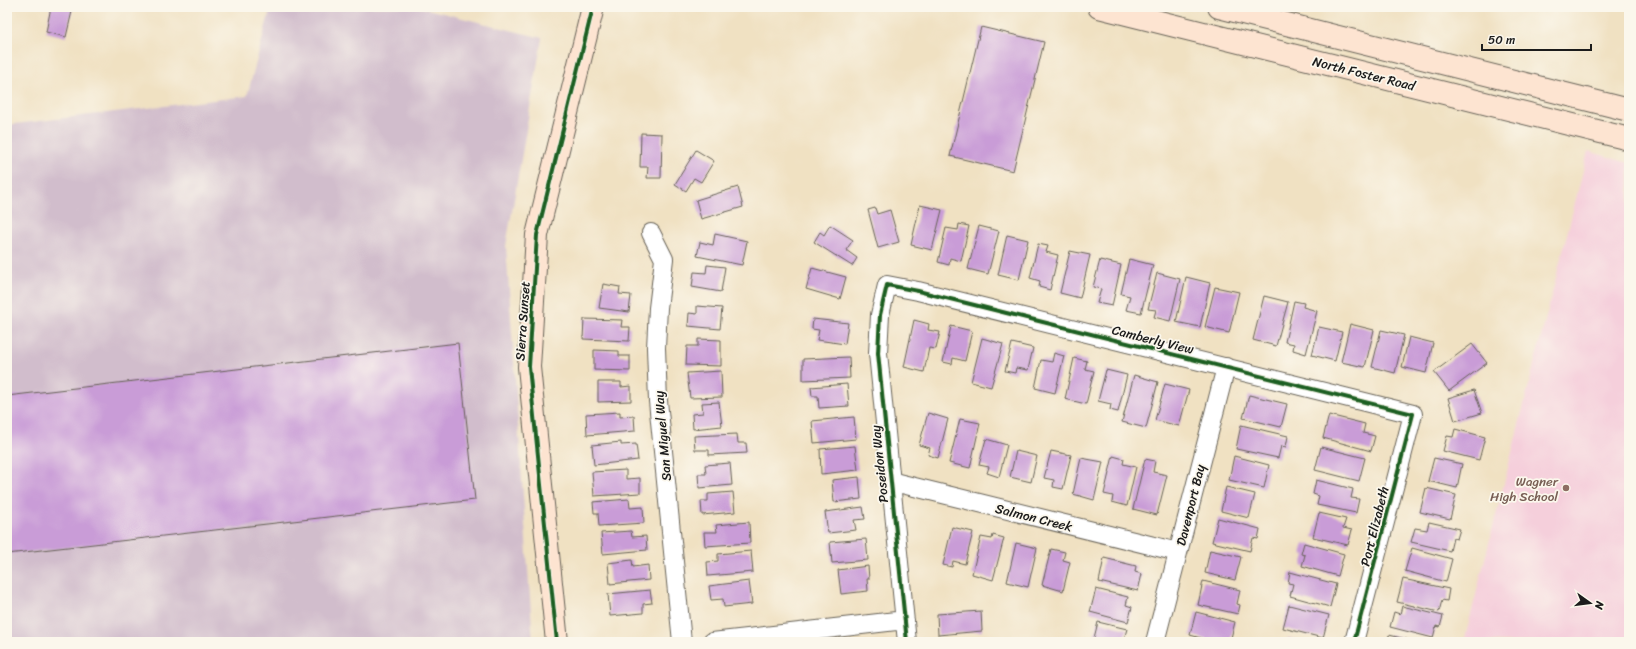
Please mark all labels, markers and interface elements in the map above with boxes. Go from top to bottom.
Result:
scale bar [1482,26,1591,52]
text: 50 m [1488,29,1515,51]
street label: North Foster Road [1310,50,1419,98]
street label: Sierra Sunset [508,280,537,362]
street label: Camberly View [1110,318,1196,361]
street label: San Miguel Way [647,390,678,482]
street label: Poseidon Way [864,424,895,504]
street label: Davenport Bay [1169,462,1212,548]
place label: Wagner High School [1490,470,1559,508]
street label: Port Elizabeth [1353,483,1396,569]
marker: Wagner High School [1561,483,1571,493]
street label: Salmon Creek [993,497,1075,538]
north arrow [1570,583,1610,623]
text: N [1589,598,1610,612]

